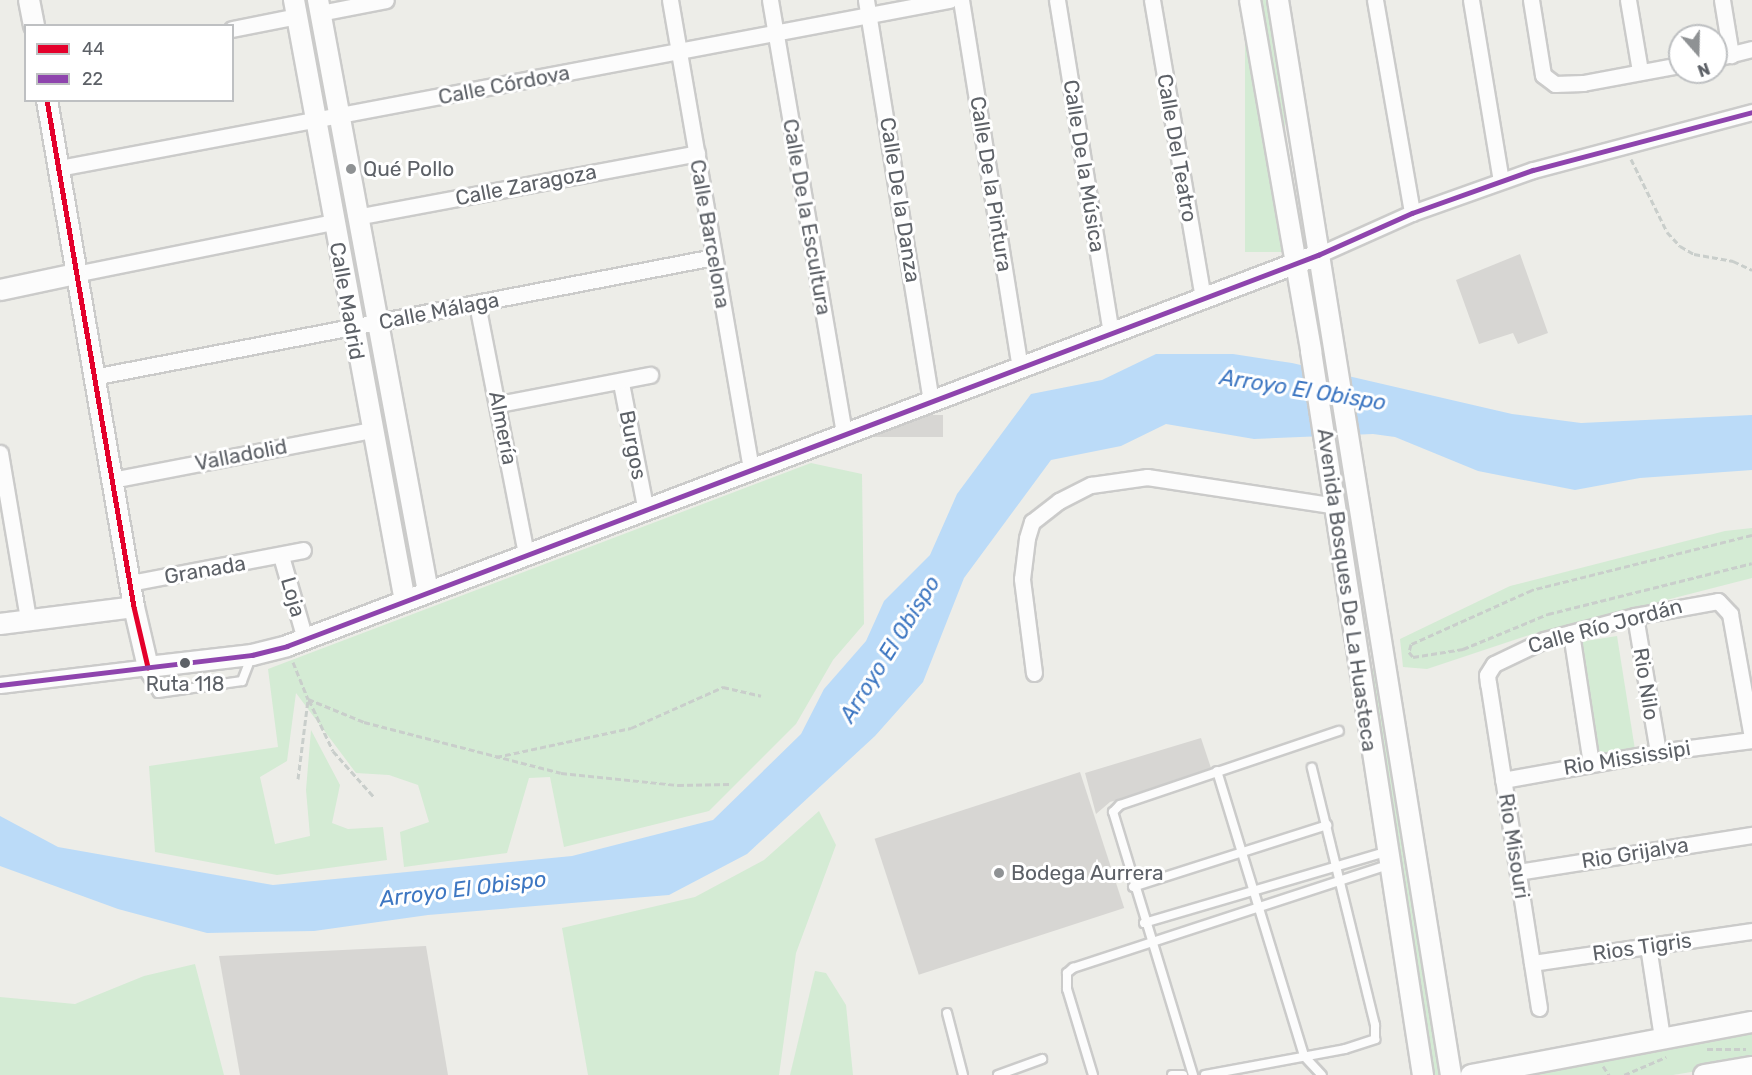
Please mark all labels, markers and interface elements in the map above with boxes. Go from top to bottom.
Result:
legend [24,24,234,102]
north arrow [1668,24,1728,84]
text: 44 [82,38,104,60]
text: N [1695,59,1712,80]
street label: Calle Córdova [436,60,572,110]
text: 22 [82,68,103,90]
street label: Calle Del Teatro [1152,72,1202,224]
street label: Calle De la Música [1058,78,1110,254]
street label: Calle De la Pintura [965,94,1017,274]
street label: Calle De la Danza [874,116,926,284]
street label: Calle De la Escultura [777,117,837,317]
place label: Qué Pollo [363,156,454,182]
street label: Calle Barcelona [684,158,736,310]
street label: Calle Zaragoza [453,159,599,211]
marker: Qué Pollo [344,162,358,176]
street label: Calle Madrid [324,240,370,362]
street label: Calle Málaga [377,287,501,335]
water label: Arroyo El Obispo [1218,364,1388,416]
street label: Almería [484,389,522,467]
street label: Burgos [614,408,652,482]
street label: Avenida Bosques De La Huasteca [1312,427,1382,753]
street label: Valladolid [193,434,289,476]
street label: Granada [162,550,248,590]
water label: Arroyo El Obispo [834,571,946,727]
street label: Loja [275,574,311,620]
street label: Calle Río Jordán [1525,593,1685,659]
street label: Rio Nilo [1628,646,1664,722]
marker: Ruta 118 [179,657,191,669]
place label: Ruta 118 [146,672,224,696]
street label: Rio Mississipi [1562,736,1692,780]
street label: Rio Misouri [1493,792,1535,900]
street label: Rio Grijalva [1580,832,1690,874]
place label: Bodega Aurrera [1011,860,1164,886]
water label: Arroyo El Obispo [378,866,548,912]
marker: Bodega Aurrera [992,866,1006,880]
street label: Rios Tigris [1591,928,1693,966]

